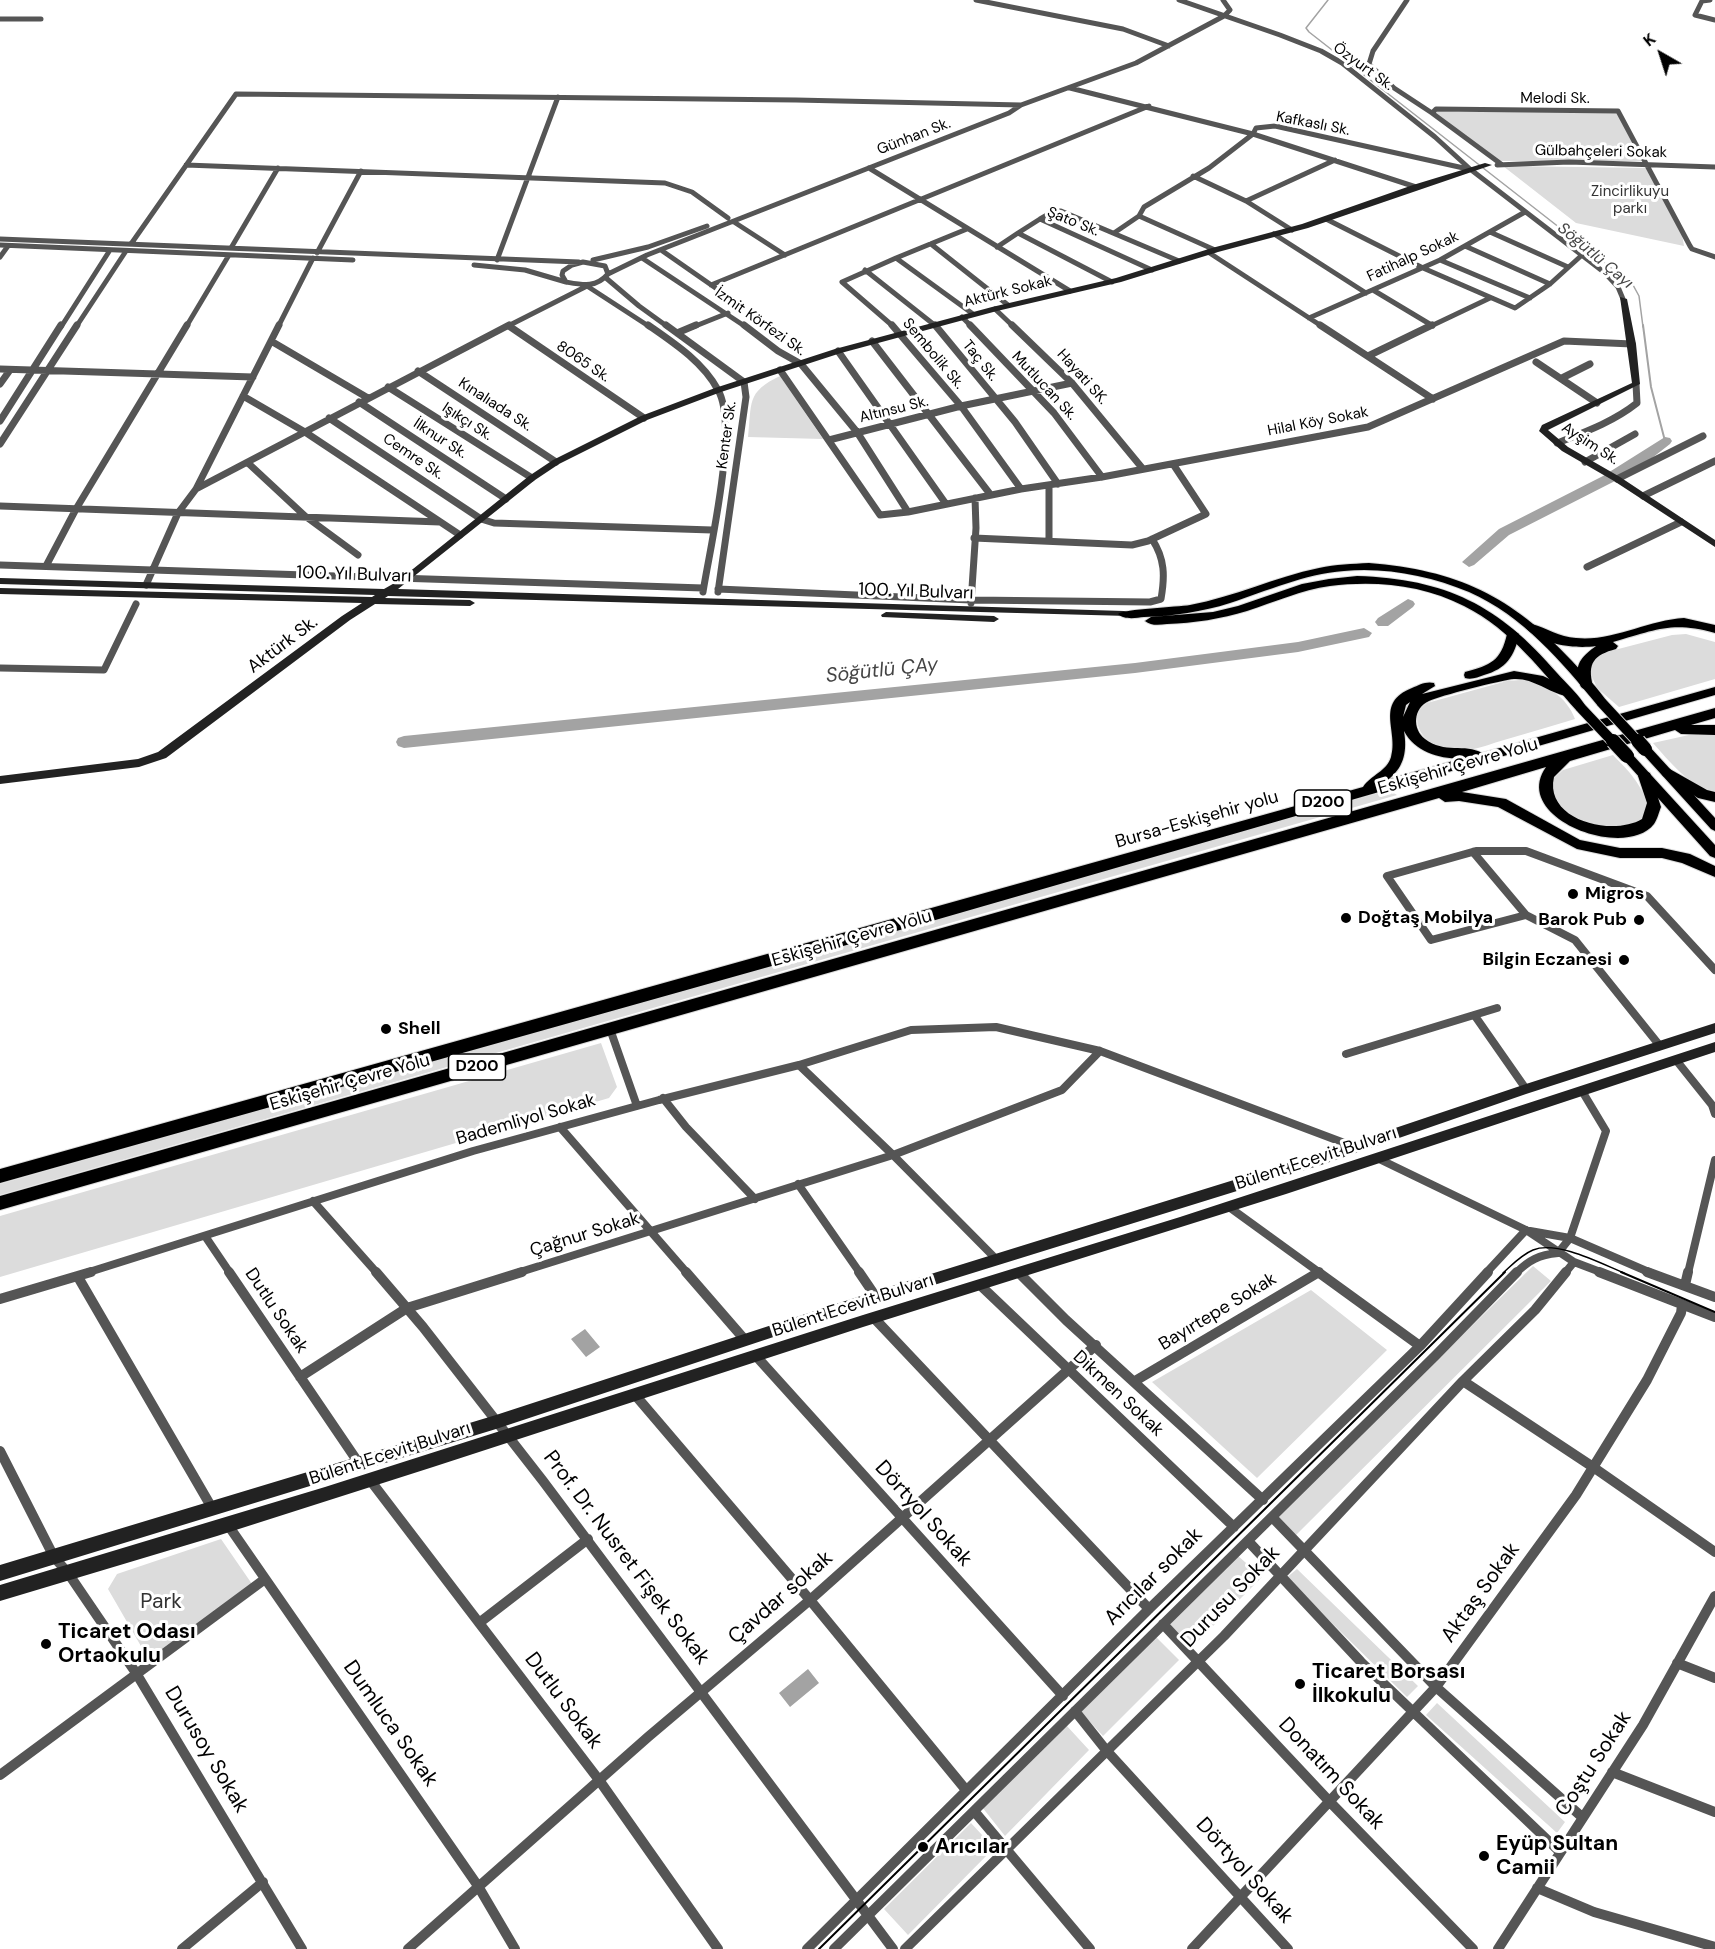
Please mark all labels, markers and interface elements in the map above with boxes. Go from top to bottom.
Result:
north arrow [1631,24,1691,84]
text: K [1639,28,1660,51]
street label: Özyurt Sk. [1329,39,1397,95]
street label: Melodi Sk. [1520,90,1590,108]
street label: Kafkaslı Sk. [1275,108,1351,140]
street label: Günhan Sk. [875,115,953,159]
street label: Gülbahçeleri Sokak [1535,142,1667,162]
park label: Zincirlikuyu parkı [1591,183,1669,218]
street label: Şato Sk. [1044,203,1102,241]
water label: Söğütlü Çayı [1553,219,1637,293]
street label: Fatihalp Sokak [1364,228,1462,286]
street label: Aktürk Sokak [962,272,1054,312]
street label: İzmit Körfezi Sk. [711,284,809,360]
street label: Sembolik Sk. [898,315,968,393]
street label: Taç Sk. [958,337,1002,385]
street label: 8065 Sk. [553,338,613,386]
street label: Hayati SK. [1053,346,1111,408]
street label: Mutlucan Sk. [1008,348,1080,424]
street label: Kınalıada Sk. [455,374,535,436]
street label: Altınsu Sk. [858,393,930,427]
street label: Işıkçı Sk. [438,399,496,445]
street label: Kenter Sk. [713,400,741,470]
street label: Hilal Köy Sokak [1266,403,1370,441]
street label: İlknur Sk. [410,415,470,463]
street label: Ayşim Sk. [1558,419,1622,469]
street label: Cemre Sk. [379,430,447,484]
street label: 100. Yıl Bulvarı [296,562,412,588]
street label: 100. Yıl Bulvarı [858,579,974,605]
street label: Aktürk Sk. [244,612,322,678]
water label: Söğütlü ÇAy [825,653,939,689]
street label: Eskişehir Çevre Yolu [1376,734,1540,800]
street label: Bursa-Eskişehir yolu [1113,786,1281,854]
road number: D200 [1294,790,1352,816]
place label: Migros [1585,883,1644,905]
marker: Migros [1566,887,1580,901]
street label: Eskişehir Çevre Yolu [770,906,934,972]
place label: Doğtaş Mobilya [1358,907,1493,929]
place label: Barok Pub [1538,909,1627,931]
marker: Doğtaş Mobilya [1339,911,1353,925]
marker: Barok Pub [1632,913,1646,927]
place label: Bilgin Eczanesi [1483,949,1612,971]
marker: Bilgin Eczanesi [1617,953,1631,967]
place label: Shell [398,1018,440,1040]
marker: Shell [379,1022,393,1036]
street label: Eskişehir Çevre Yolu [268,1050,432,1116]
road number: D200 [448,1054,506,1080]
street label: Bademliyol Sokak [454,1090,598,1150]
street label: Bülent Ecevit Bulvarı [1233,1123,1399,1195]
street label: Çağnur Sokak [527,1208,643,1262]
street label: Dutlu Sokak [240,1264,312,1358]
street label: Bayırtepe Sokak [1155,1268,1281,1356]
street label: Bülent Ecevit Bulvarı [770,1270,936,1342]
street label: Dikmen Sokak [1068,1346,1168,1442]
street label: Bülent Ecevit Bulvarı [307,1418,473,1490]
street label: Prof. Dr. Nusret Fişek Sokak [537,1446,715,1670]
street label: Dörtyol Sokak [869,1456,977,1572]
street label: Arıcılar sokak [1100,1523,1208,1631]
street label: Aktaş Sokak [1436,1538,1526,1648]
street label: Durusu Sokak [1176,1541,1286,1653]
street label: Çavdar sokak [724,1546,838,1650]
park label: Park [140,1589,182,1615]
place label: Ticaret Odası Ortaokulu [58,1619,196,1669]
marker: Ticaret Odası Ortaokulu [39,1637,53,1651]
street label: Dutlu Sokak [519,1648,607,1754]
street label: Dumluca Sokak [337,1656,443,1792]
place label: Ticaret Borsası İlkokulu [1312,1659,1465,1709]
marker: Ticaret Borsası İlkokulu [1293,1677,1307,1691]
street label: Durusoy Sokak [158,1682,254,1818]
street label: Coştu Sokak [1551,1707,1637,1821]
street label: Donatım Sokak [1273,1713,1389,1835]
street label: Dörtyol Sokak [1190,1813,1298,1929]
place label: Eyüp Sultan Camii [1496,1831,1618,1881]
place label: Arıcılar [935,1834,1009,1860]
marker: Arıcılar [916,1840,930,1854]
marker: Eyüp Sultan Camii [1477,1849,1491,1863]

